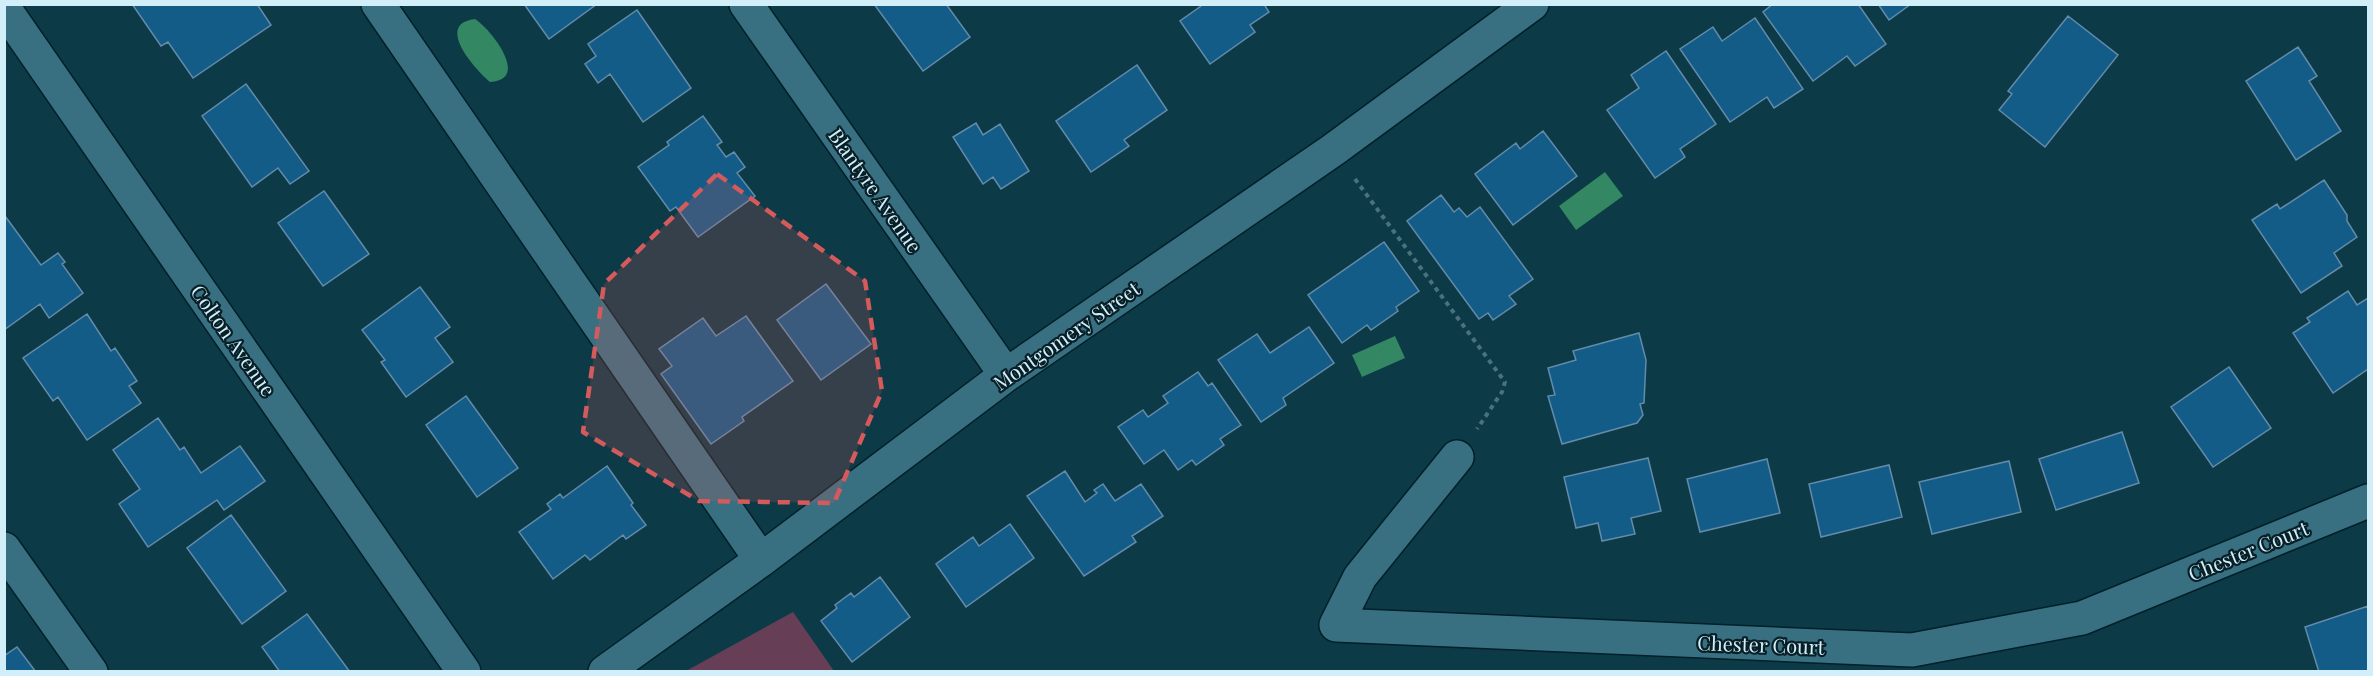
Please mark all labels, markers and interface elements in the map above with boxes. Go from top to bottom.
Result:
street label: Blantyre Avenue [823,122,929,258]
street label: Montgomery Street [987,274,1145,396]
street label: Colton Avenue [186,279,282,401]
street label: Chester Court [2184,513,2313,586]
street label: Chester Court [1697,628,1826,660]

